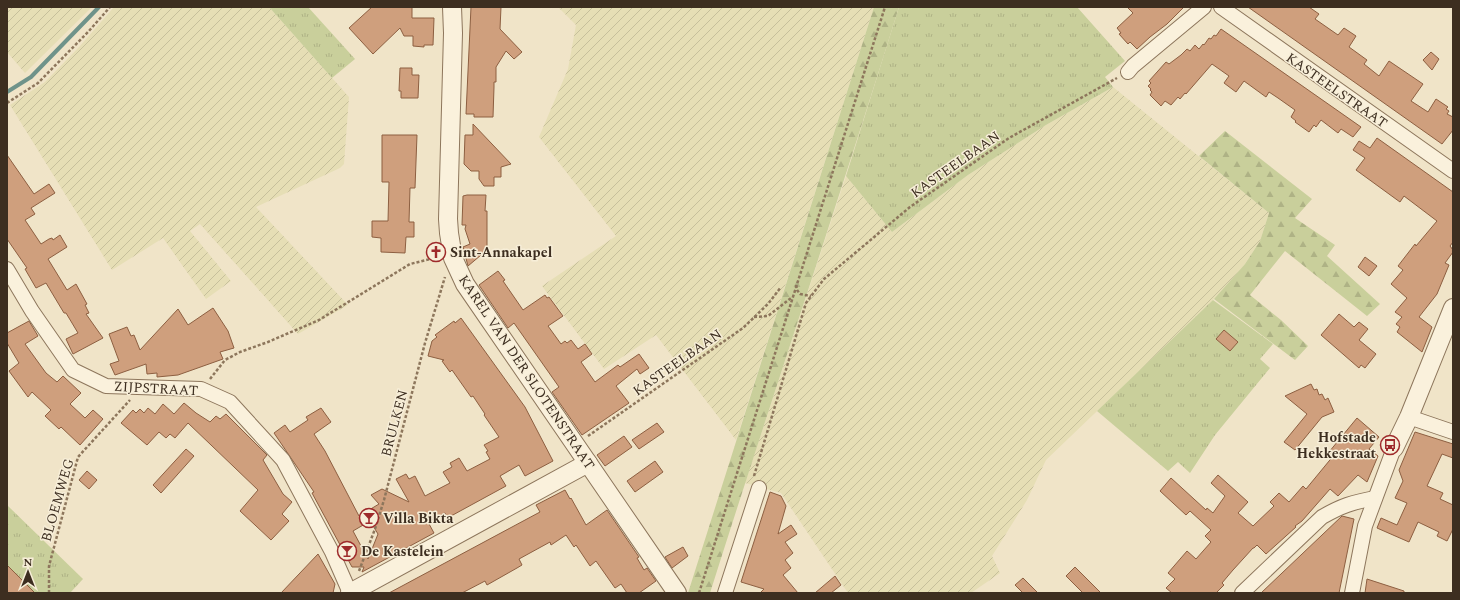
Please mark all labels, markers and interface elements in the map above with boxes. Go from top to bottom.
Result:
street label: KASTEELSTRAAT [1282,47,1392,133]
street label: KASTEELBAAN [906,126,1004,203]
church icon: Sint-Annakapel [425,241,447,263]
place label: Sint-Annakapel [450,242,553,263]
street label: KAREL VAN DER SLOTENSTRAAT [453,271,600,474]
street label: KASTEELBAAN [628,324,726,401]
street label: ZIJPSTRAAT [113,376,199,401]
street label: BRULKEN [375,387,414,459]
place label: Hofstade Hekkestraat [1297,427,1377,464]
bus stop icon: Hofstade Hekkestraat [1379,434,1401,456]
street label: BLOEMWEG [36,456,79,544]
bar icon: Villa Bikta [358,507,380,529]
place label: Villa Bikta [383,508,454,529]
bar icon: De Kastelein [336,540,358,562]
place label: De Kastelein [361,541,444,562]
north arrow [8,552,48,592]
text: N [24,554,33,571]

